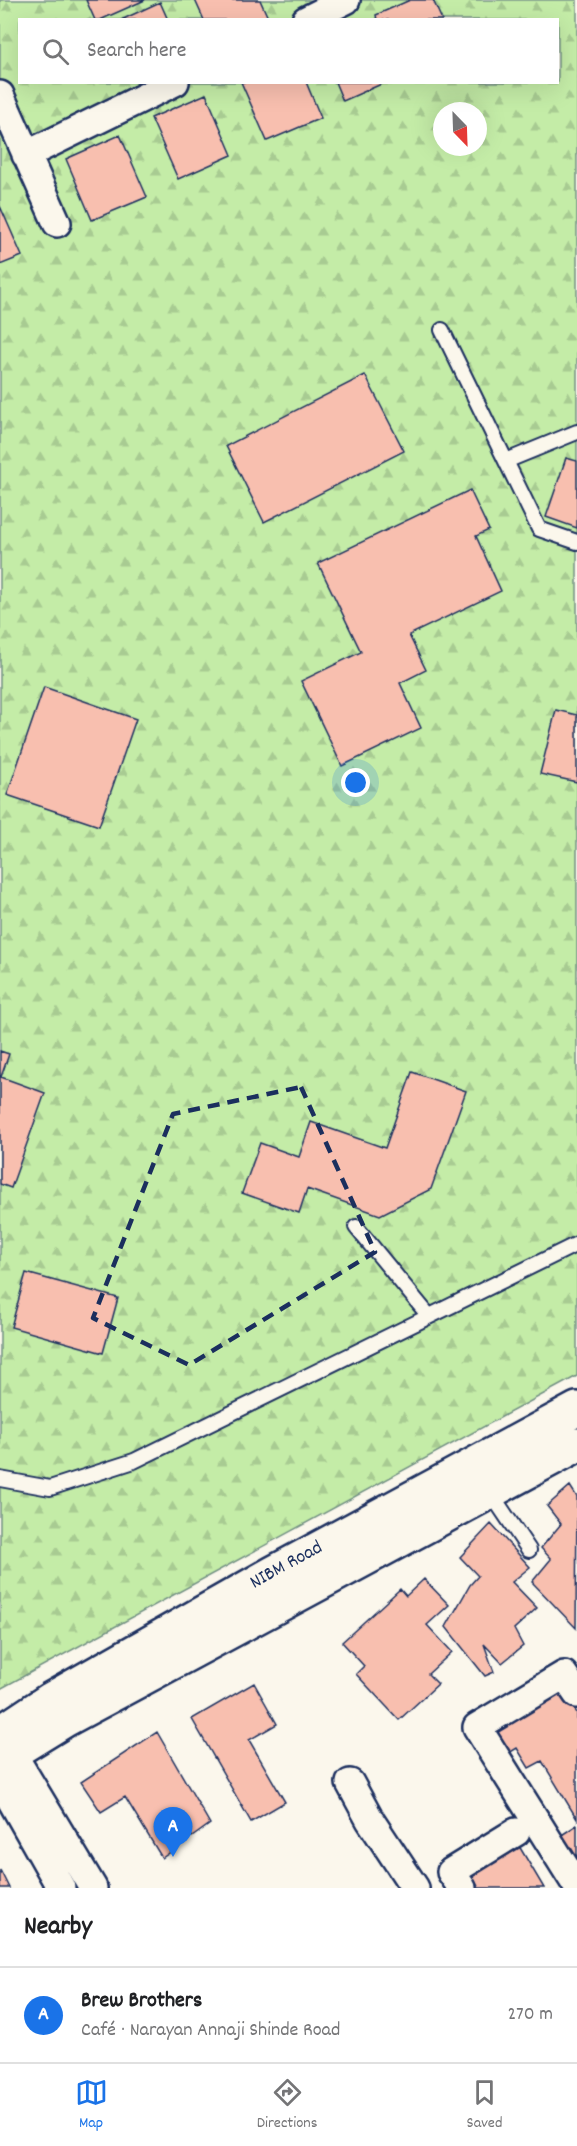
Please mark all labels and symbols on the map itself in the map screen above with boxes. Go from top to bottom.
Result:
north arrow [433,102,487,156]
your location [341,768,370,797]
street label: NIBM Road [245,1535,328,1597]
pin: A [154,1808,192,1857]

